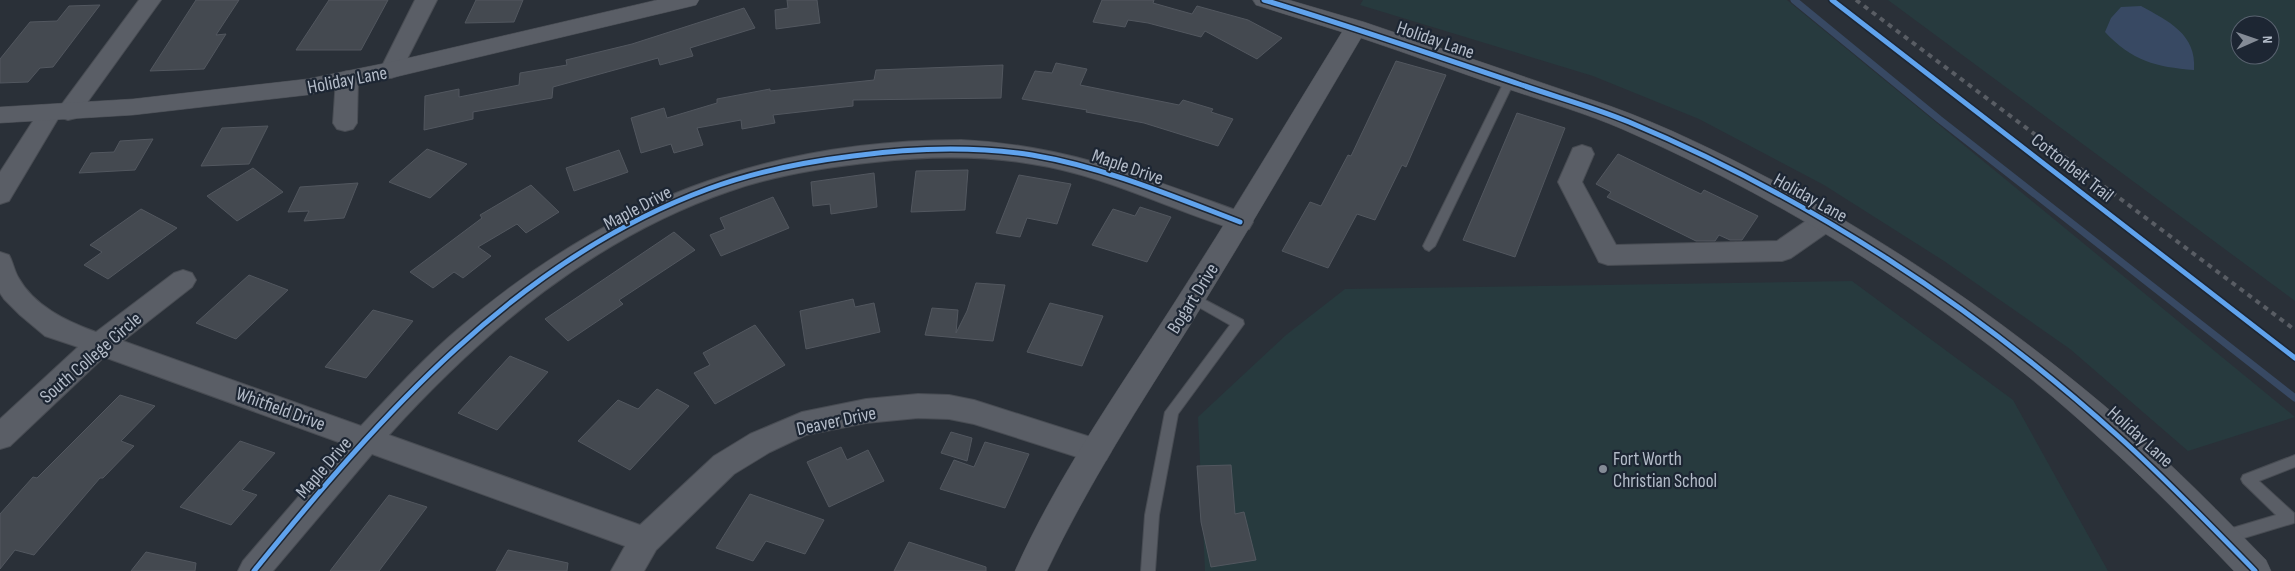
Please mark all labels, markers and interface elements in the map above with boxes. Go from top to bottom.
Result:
north arrow [2230,15,2280,65]
street label: Holiday Lane [1394,16,1477,64]
text: N [2259,36,2276,44]
street label: Holiday Lane [306,61,389,99]
street label: Cottonbelt Trail [2026,129,2118,207]
street label: Maple Drive [1089,145,1166,190]
street label: Holiday Lane [1769,169,1851,228]
street label: Maple Drive [600,181,676,236]
street label: Bogart Drive [1163,259,1224,338]
street label: South College Circle [35,308,147,409]
street label: Whitfield Drive [233,383,328,436]
street label: Deaver Drive [794,402,878,441]
street label: Holiday Lane [2102,402,2178,473]
street label: Maple Drive [291,433,357,503]
place label: Fort Worth Christian School [1613,448,1717,493]
marker: Fort Worth Christian School [1597,463,1609,475]

